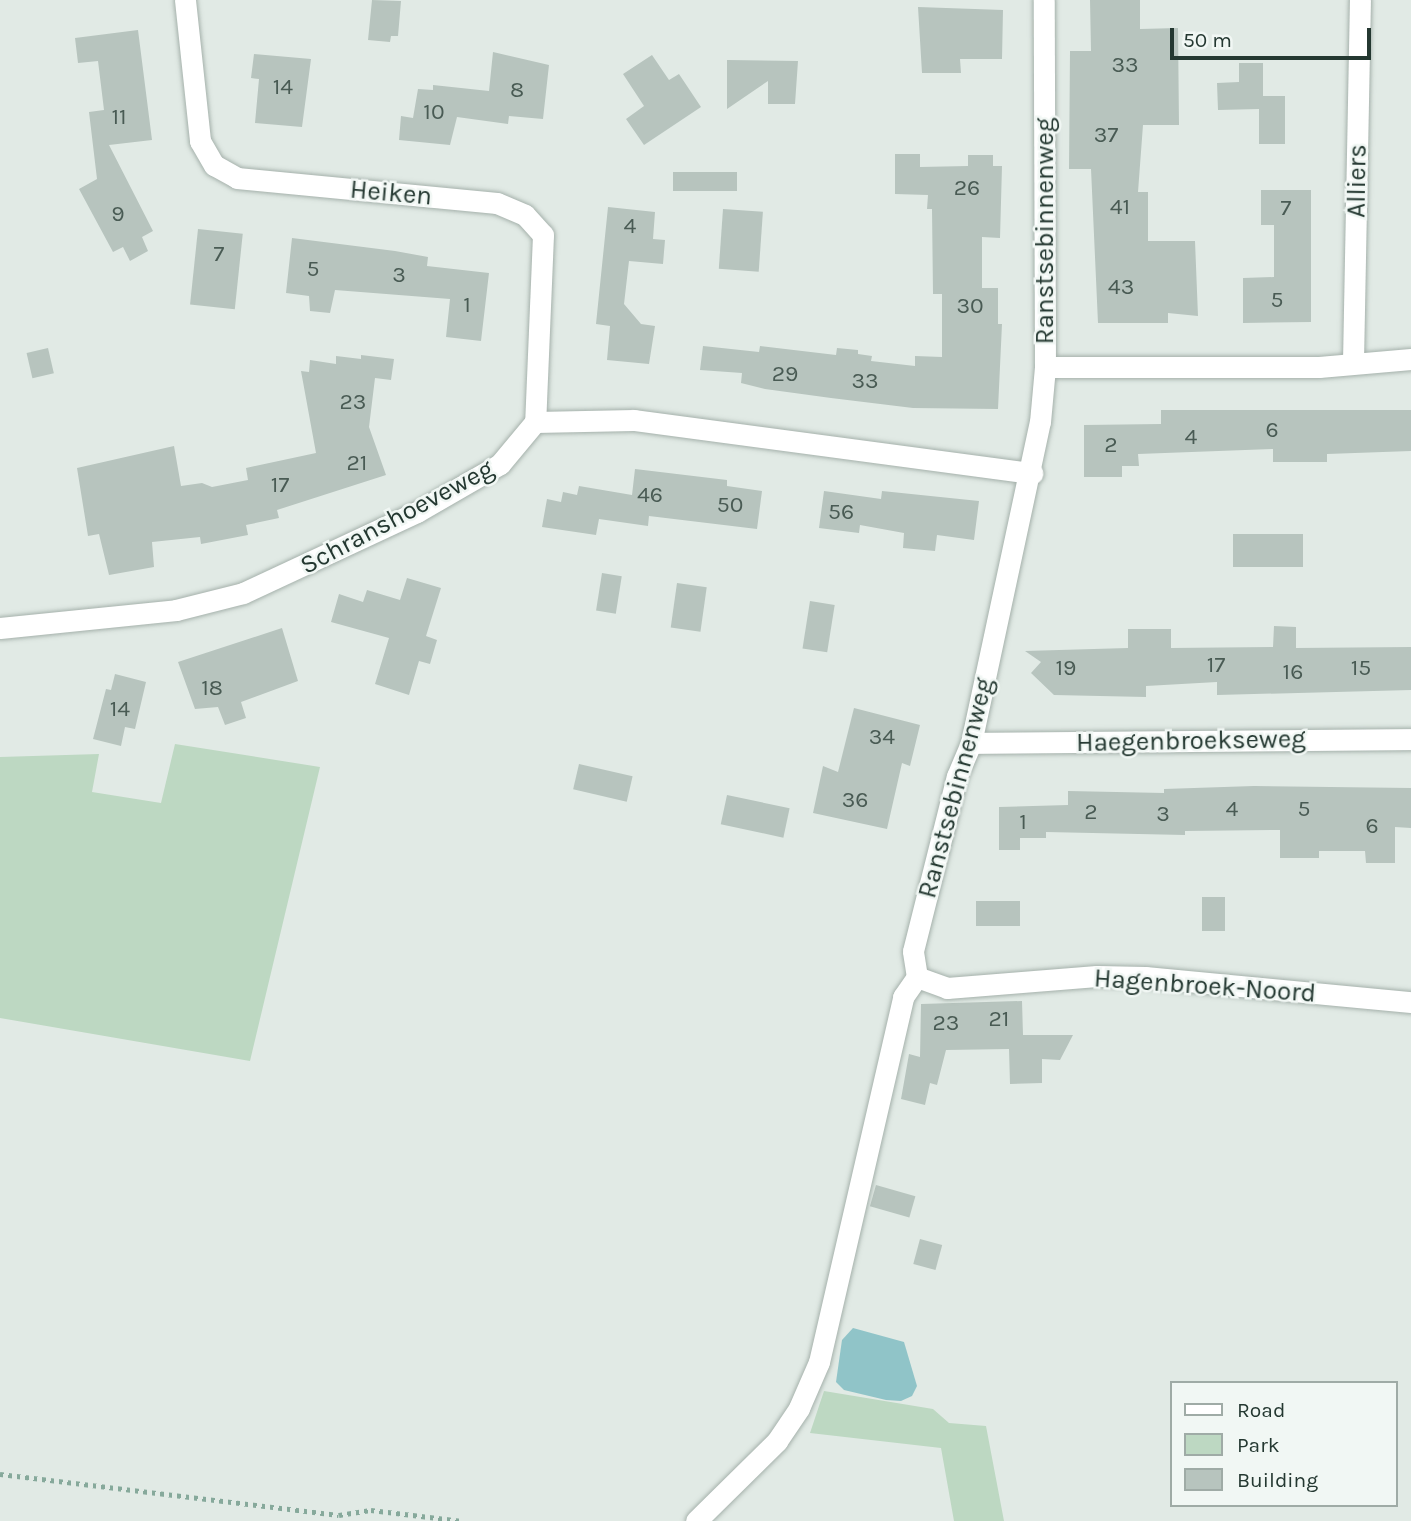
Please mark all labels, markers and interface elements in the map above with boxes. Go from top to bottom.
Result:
scale bar [1173,14,1374,58]
text: 50 m [1183,28,1232,52]
house number: 33 [1111,51,1139,79]
house number: 14 [273,73,293,101]
house number: 8 [510,76,524,104]
house number: 10 [423,98,445,126]
house number: 11 [111,103,127,131]
street label: Ranstsebinnenweg [1029,118,1061,344]
house number: 37 [1094,121,1118,149]
street label: Alliers [1341,144,1373,218]
street label: Heiken [349,174,433,212]
house number: 26 [954,174,980,202]
house number: 41 [1110,193,1130,221]
house number: 7 [1281,194,1291,222]
house number: 9 [111,200,125,228]
house number: 4 [624,212,636,240]
house number: 7 [214,240,224,268]
house number: 5 [307,255,319,283]
house number: 3 [392,261,406,289]
house number: 43 [1108,273,1134,301]
house number: 5 [1271,286,1283,314]
house number: 1 [463,291,471,319]
house number: 30 [956,292,984,320]
house number: 29 [772,360,798,388]
house number: 33 [851,367,879,395]
house number: 23 [340,388,366,416]
house number: 6 [1265,416,1279,444]
house number: 4 [1185,423,1197,451]
house number: 2 [1104,431,1118,459]
house number: 21 [347,449,367,477]
street label: Schranshoeveweg [295,453,499,581]
house number: 17 [271,471,289,499]
house number: 46 [637,481,663,509]
house number: 50 [717,491,743,519]
house number: 56 [828,498,854,526]
house number: 17 [1207,651,1225,679]
house number: 19 [1056,654,1076,682]
house number: 15 [1351,654,1371,682]
house number: 16 [1283,658,1303,686]
house number: 18 [201,674,223,702]
street label: Ranstsebinnenweg [912,674,1000,902]
house number: 14 [110,695,130,723]
house number: 34 [869,723,895,751]
street label: Haegenbroekseweg [1076,723,1306,759]
house number: 36 [842,786,868,814]
house number: 4 [1226,795,1238,823]
house number: 5 [1298,795,1310,823]
house number: 2 [1084,798,1098,826]
house number: 3 [1156,800,1170,828]
house number: 1 [1019,808,1027,836]
house number: 6 [1365,812,1379,840]
street label: Hagenbroek-Noord [1093,963,1317,1009]
house number: 21 [989,1005,1009,1033]
house number: 23 [933,1009,959,1037]
legend [1170,1381,1397,1507]
text: Road [1237,1398,1285,1422]
text: Park [1237,1433,1280,1457]
text: Building [1237,1468,1318,1492]

